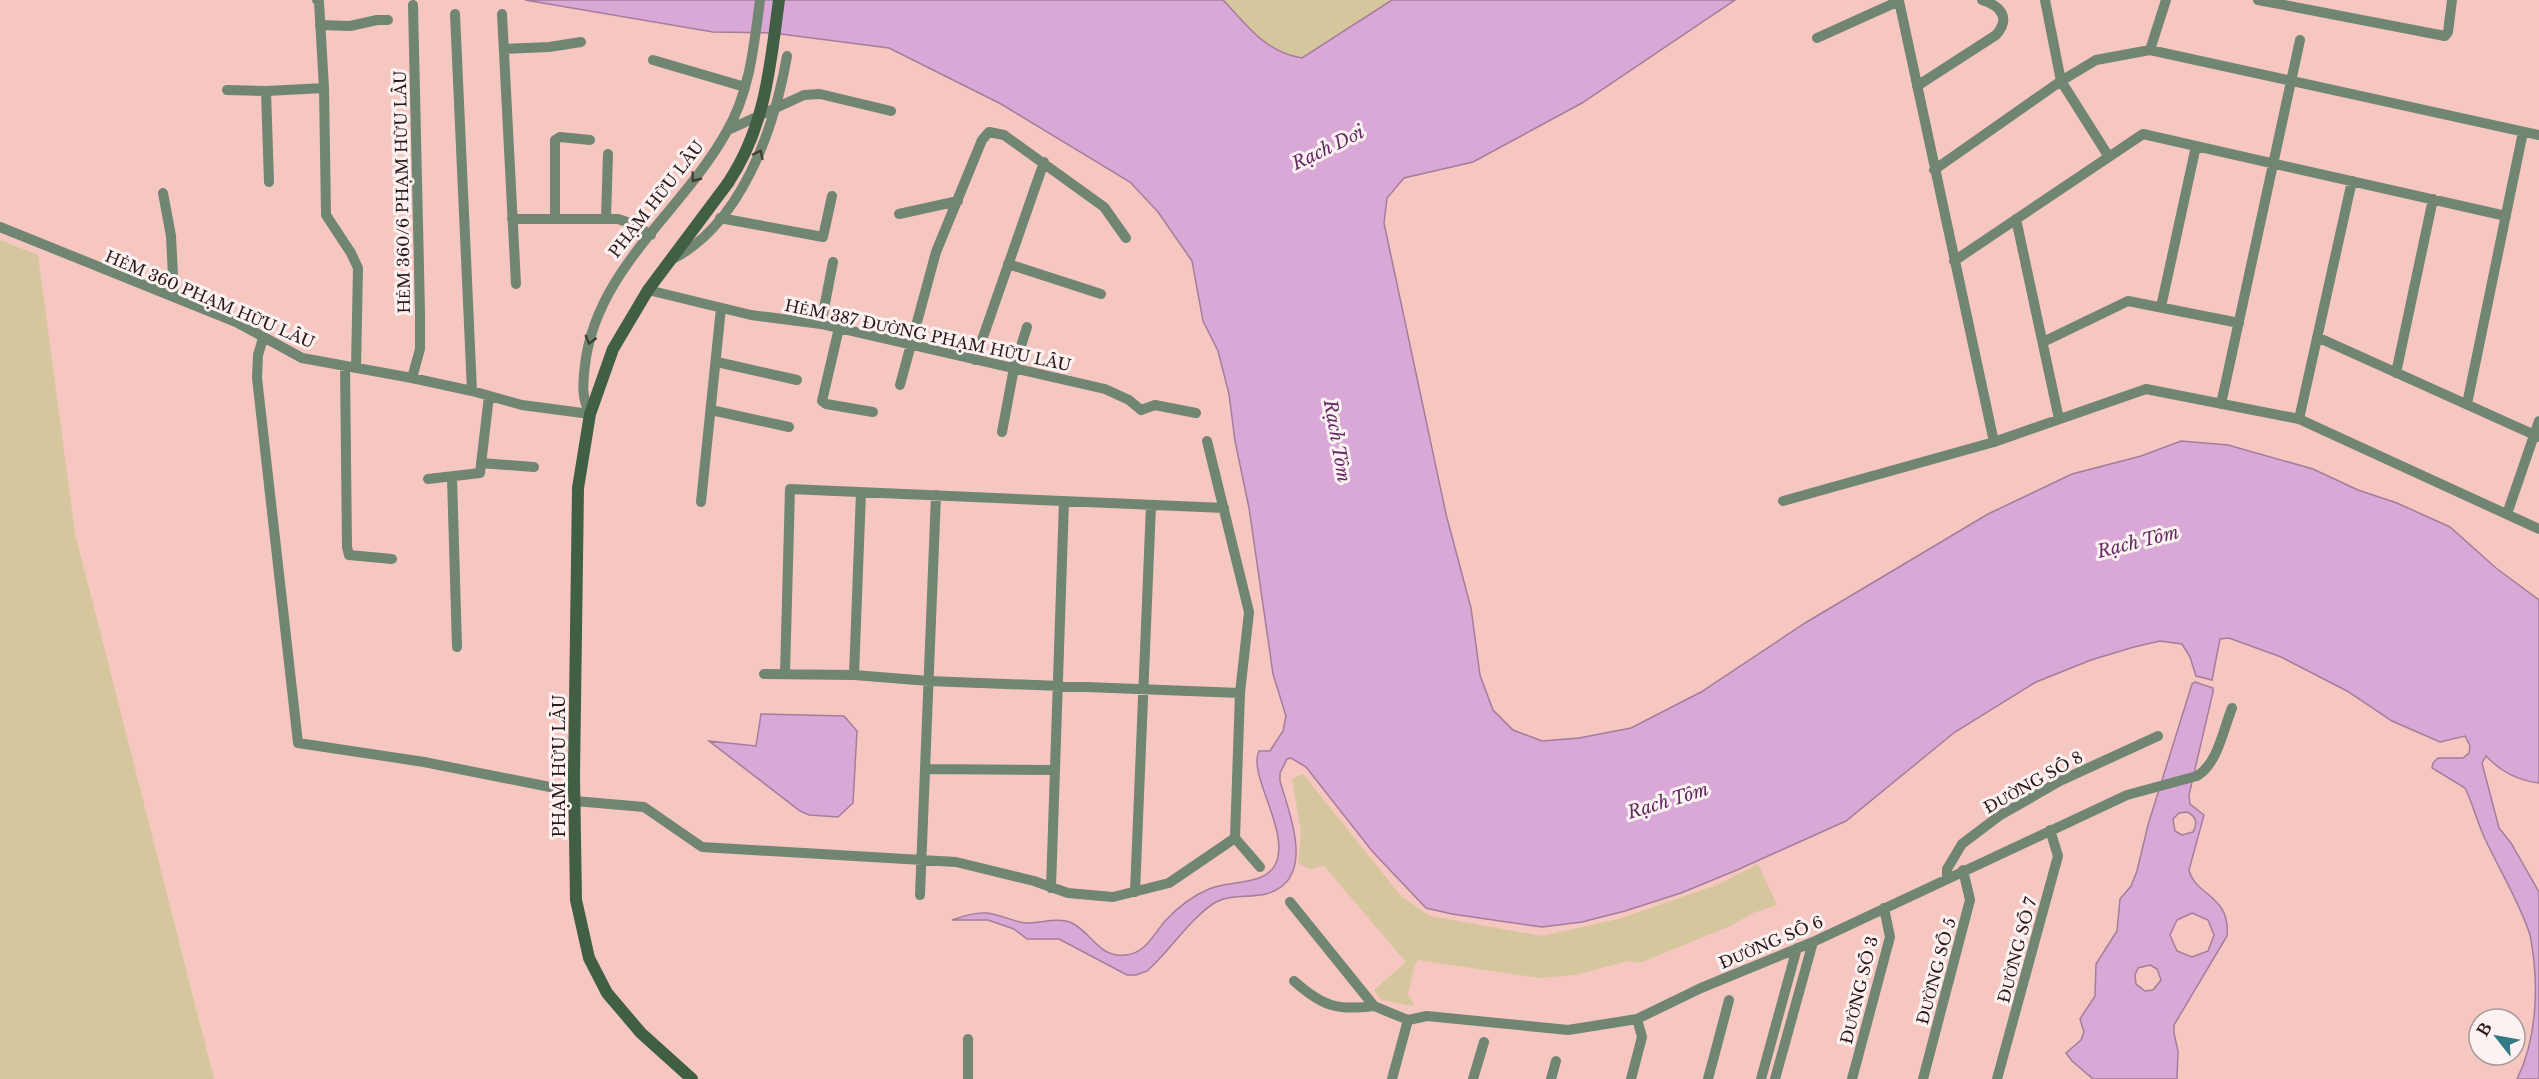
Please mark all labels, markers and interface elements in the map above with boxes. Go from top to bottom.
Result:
street label: HẺM 360/6 PHẠM HỮU LẦU [390,70,414,314]
water label: Rạch Dơi [1287,121,1368,175]
street label: PHẠM HỮU LẦU [604,136,708,261]
one-way arrow [752,150,764,161]
one-way arrow [691,171,702,182]
street label: HẺM 360 PHẠM HỮU LẦU [102,246,318,352]
street label: HẺM 387 ĐƯỜNG PHẠM HỮU LẦU [783,295,1073,375]
one-way arrow [585,334,597,345]
water label: Rạch Tôm [1319,397,1355,484]
water label: Rạch Tôm [2094,521,2181,563]
street label: PHẠM HỮU LẦU [549,694,569,837]
street label: ĐƯỜNG SỐ 8 [1980,747,2086,817]
water label: Rạch Tôm [1624,778,1711,824]
street label: ĐƯỜNG SỐ 7 [1993,894,2041,1005]
street label: ĐƯỜNG SỐ 6 [1716,911,1826,973]
street label: ĐƯỜNG SỐ 5 [1912,915,1960,1027]
street label: ĐƯỜNG SỐ 3 [1836,934,1882,1046]
north arrow [2467,1007,2527,1067]
text: B [2472,1018,2496,1040]

